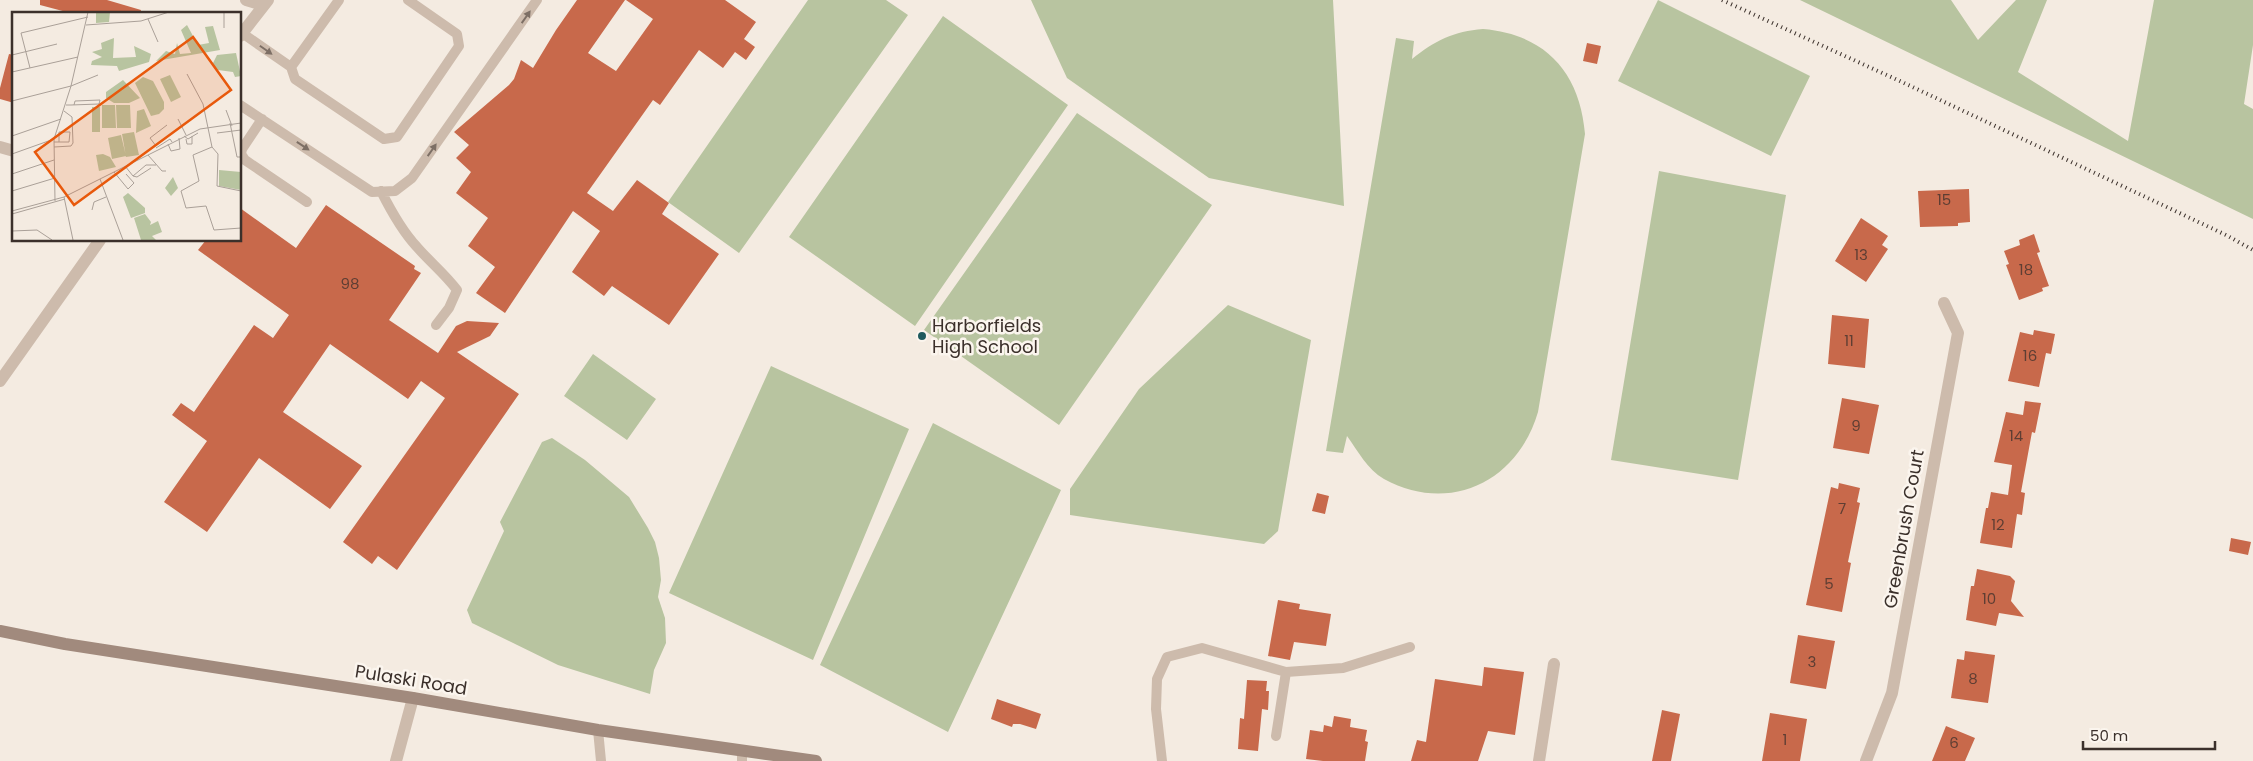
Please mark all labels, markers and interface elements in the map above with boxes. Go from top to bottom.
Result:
one-way arrow [521,10,531,24]
inset map [12,12,241,241]
one-way arrow [260,45,273,55]
one-way arrow [296,141,309,151]
one-way arrow [427,143,437,157]
house number: 15 [1937,189,1951,210]
house number: 13 [1854,244,1868,265]
house number: 18 [2019,259,2033,280]
house number: 98 [341,273,359,294]
place label: Harborfields High School [932,313,1041,359]
marker: Harborfields High School [916,330,928,342]
house number: 11 [1844,330,1854,351]
house number: 16 [2023,345,2037,366]
house number: 9 [1851,415,1861,436]
house number: 14 [2009,425,2023,446]
street label: Greenbrush Court [1877,448,1930,610]
house number: 7 [1838,498,1846,519]
house number: 12 [1991,514,2005,535]
house number: 5 [1824,573,1834,594]
house number: 10 [1982,588,1996,609]
house number: 3 [1808,651,1816,672]
street label: Pulaski Road [353,658,469,701]
house number: 8 [1968,668,1978,689]
scale bar [2083,718,2216,750]
text: 50 m [2090,725,2128,746]
house number: 1 [1783,729,1787,750]
house number: 6 [1949,732,1959,753]

